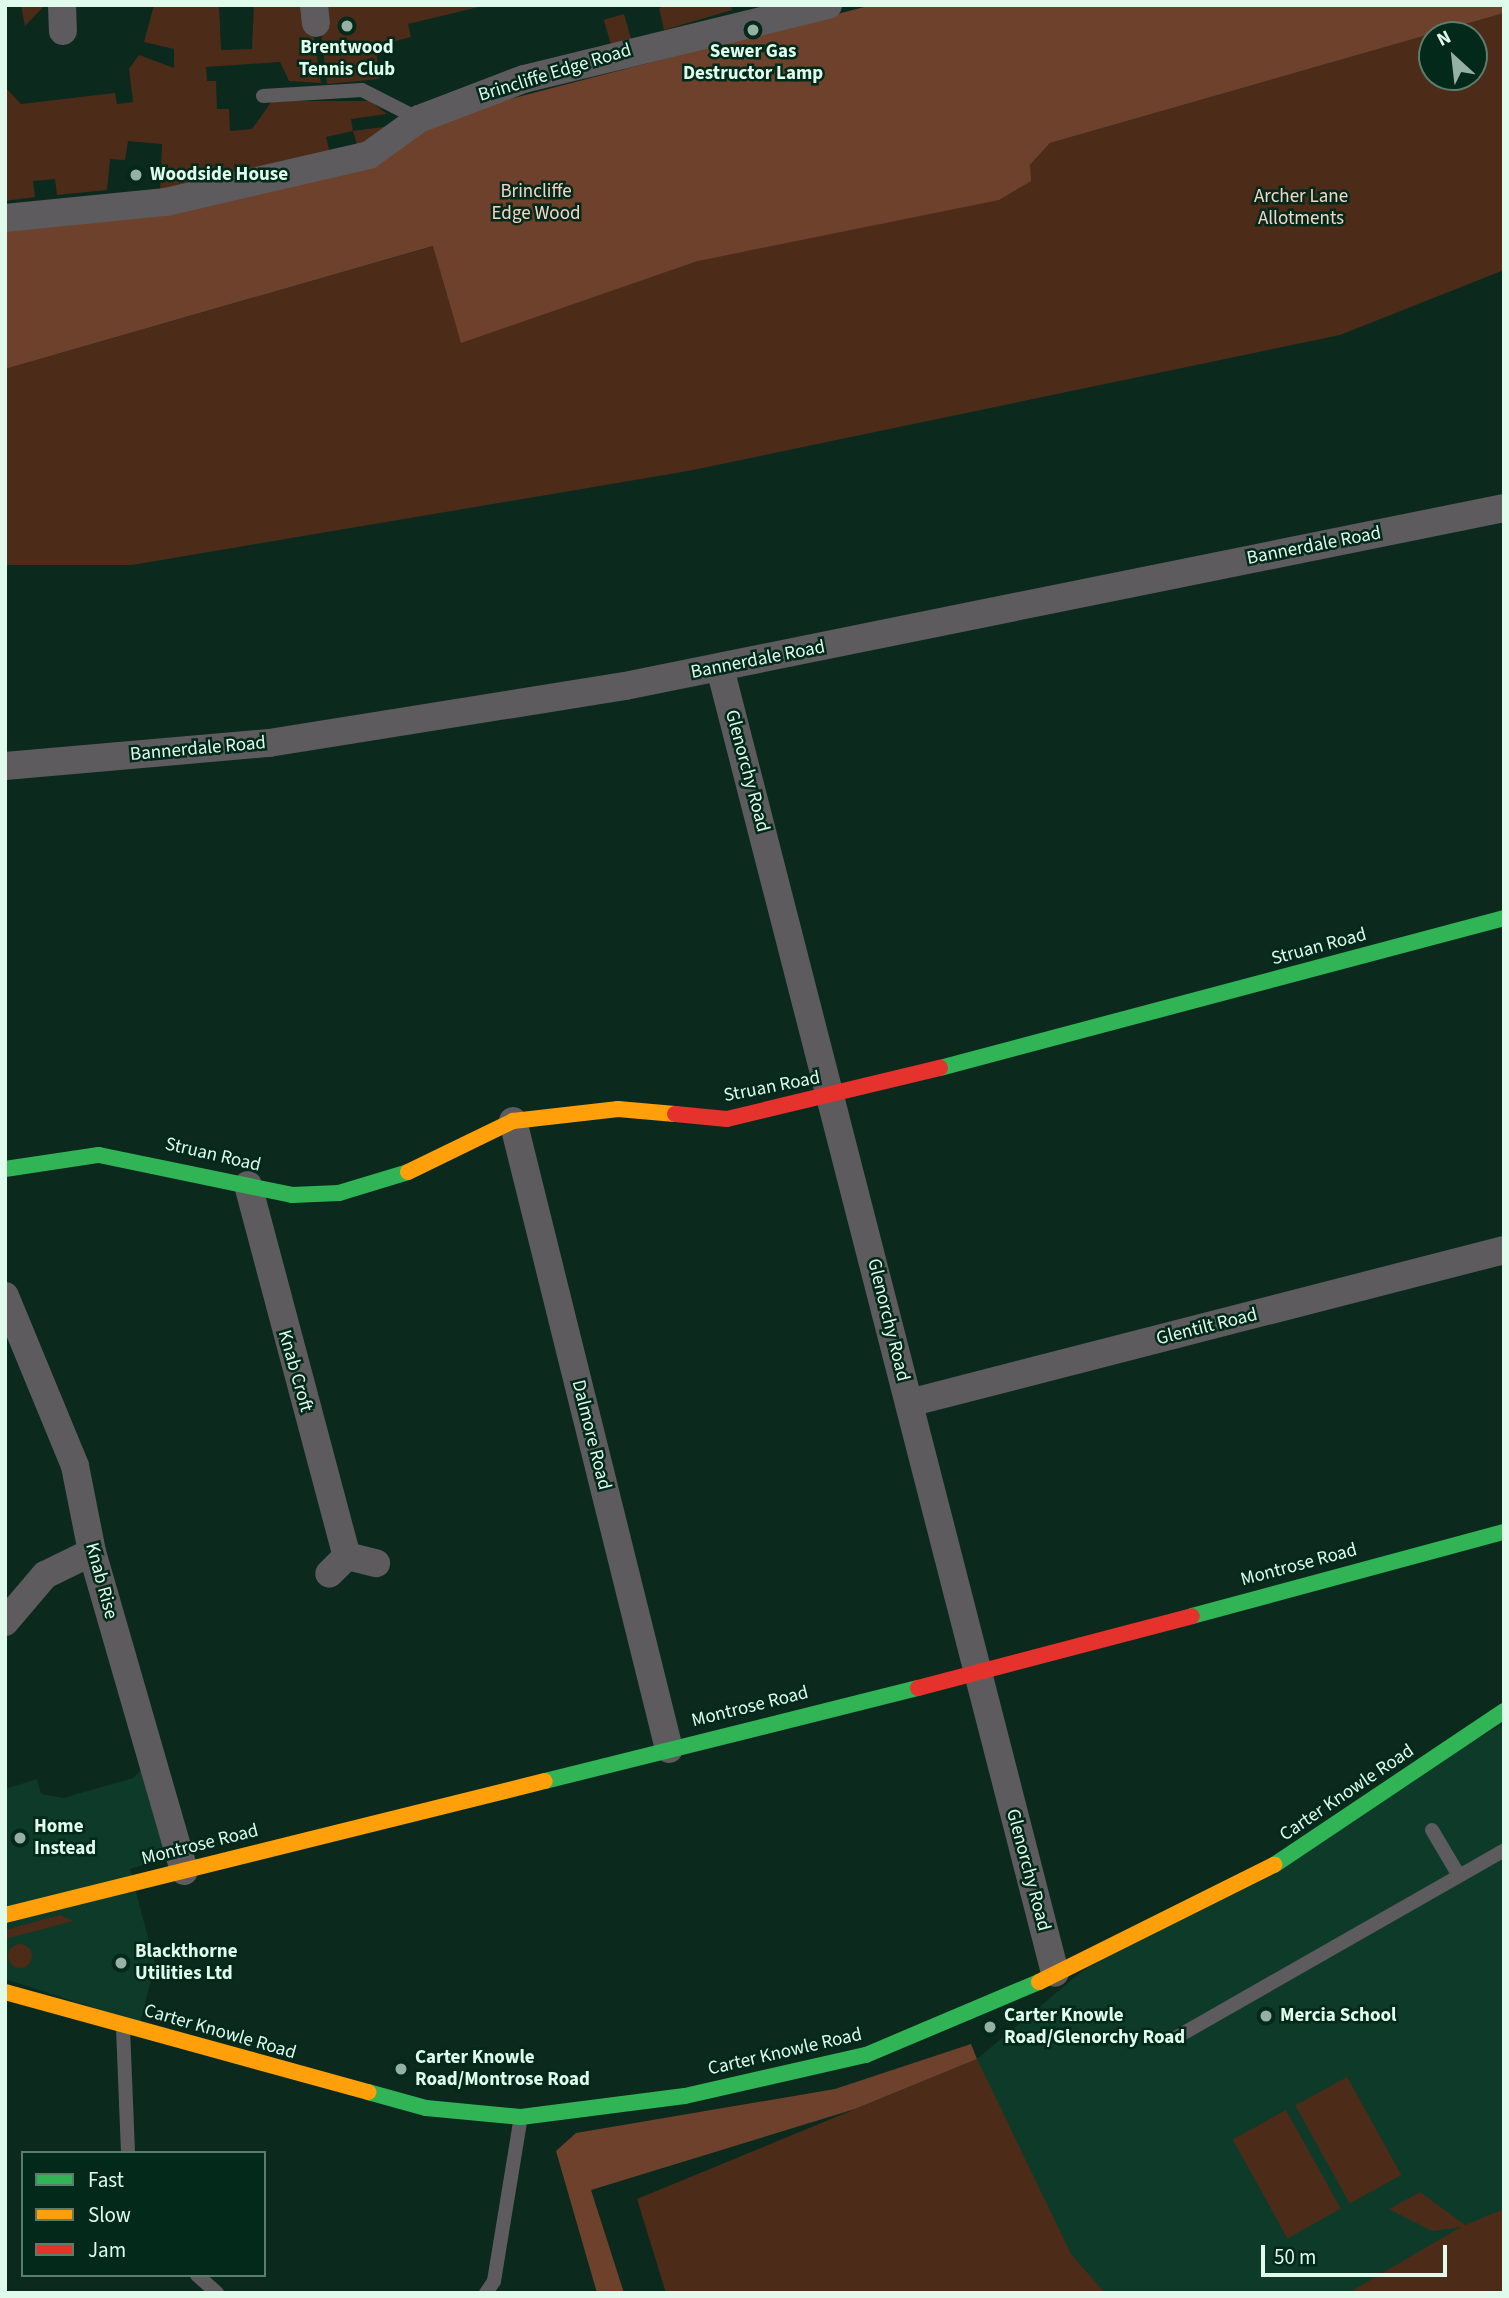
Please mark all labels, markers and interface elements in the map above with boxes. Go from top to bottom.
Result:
marker: Brentwood Tennis Club [339,18,355,34]
north arrow [1418,21,1488,91]
marker: Sewer Gas Destructor Lamp [745,22,761,38]
text: N [1432,24,1456,54]
place label: Brentwood Tennis Club [299,37,395,81]
street label: Brincliffe Edge Road [476,39,634,107]
place label: Sewer Gas Destructor Lamp [683,41,823,85]
place label: Woodside House [150,164,288,186]
marker: Woodside House [128,167,144,183]
park label: Brincliffe Edge Wood [492,181,580,225]
park label: Archer Lane Allotments [1254,186,1348,230]
street label: Bannerdale Road [1245,522,1383,570]
street label: Bannerdale Road [689,636,827,684]
street label: Glenorchy Road [720,707,774,835]
street label: Bannerdale Road [129,732,267,766]
street label: Struan Road [1269,923,1369,971]
street label: Struan Road [722,1066,822,1108]
street label: Struan Road [163,1133,263,1177]
street label: Glenorchy Road [862,1256,914,1384]
street label: Glentilt Road [1154,1303,1260,1351]
street label: Knab Croft [272,1327,318,1415]
street label: Dalmore Road [566,1378,616,1492]
street label: Montrose Road [1238,1539,1360,1591]
street label: Knab Rise [80,1540,122,1622]
street label: Montrose Road [689,1681,811,1733]
street label: Carter Knowle Road [1275,1740,1419,1846]
street label: Glenorchy Road [1001,1806,1055,1934]
place label: Home Instead [34,1816,96,1860]
street label: Montrose Road [139,1819,261,1871]
marker: Home Instead [12,1830,28,1846]
place label: Blackthorne Utilities Ltd [135,1941,238,1985]
marker: Blackthorne Utilities Ltd [113,1955,129,1971]
street label: Carter Knowle Road [141,1999,299,2065]
place label: Carter Knowle Road/Glenorchy Road [1004,2005,1185,2049]
place label: Mercia School [1280,2005,1396,2027]
marker: Mercia School [1258,2008,1274,2024]
marker: Carter Knowle Road/Glenorchy Road [982,2019,998,2035]
street label: Carter Knowle Road [706,2023,864,2081]
place label: Carter Knowle Road/Montrose Road [415,2047,590,2091]
marker: Carter Knowle Road/Montrose Road [393,2061,409,2077]
legend [21,2151,266,2277]
text: Fast [88,2165,124,2195]
text: Slow [88,2200,131,2230]
scale bar [1264,2232,1450,2276]
text: Jam [88,2235,126,2265]
text: 50 m [1274,2242,1316,2272]

